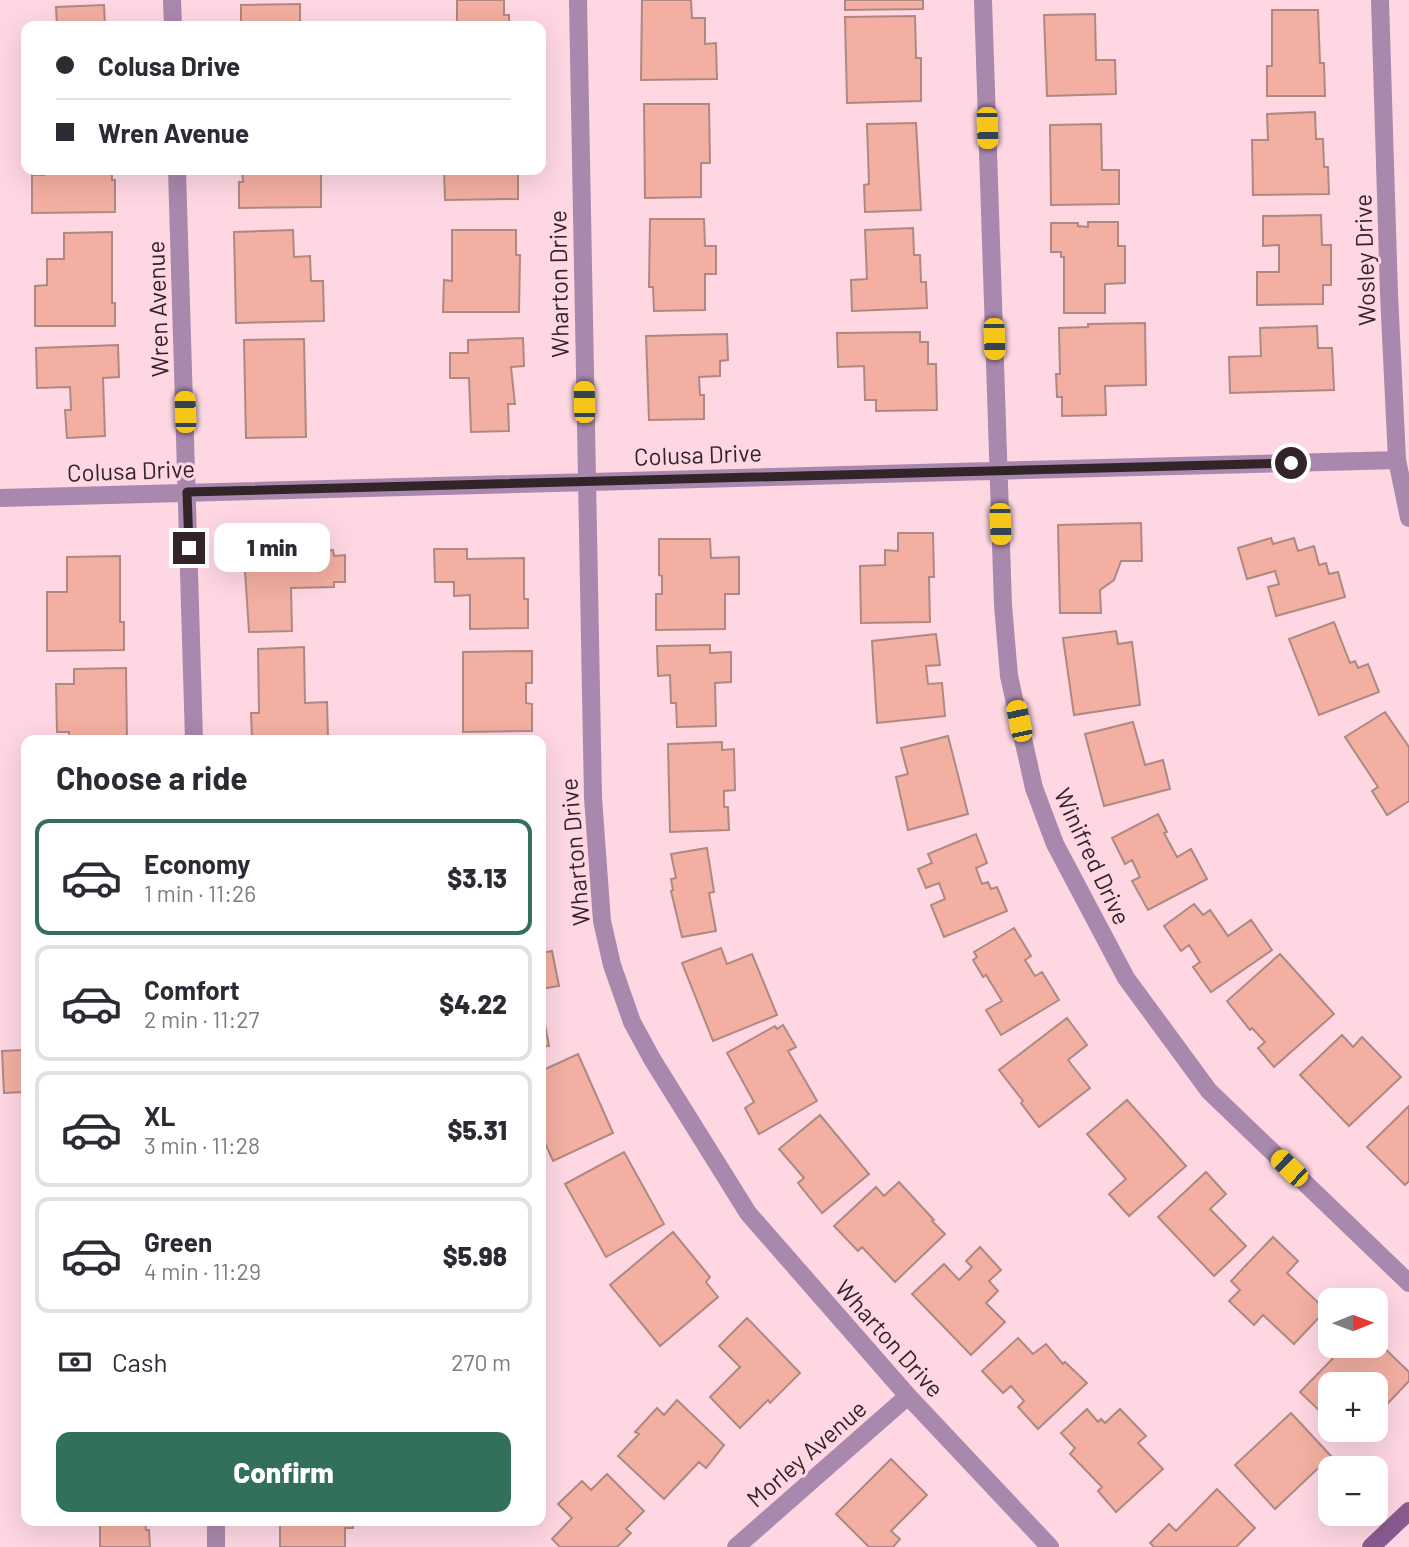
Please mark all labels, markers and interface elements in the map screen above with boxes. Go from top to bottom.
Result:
text: Colusa Drive [98,50,240,81]
car [976,107,999,149]
text: Wren Avenue [98,117,249,148]
street label: Wosley Drive [1347,194,1381,326]
street label: Wharton Drive [542,210,574,358]
street label: Wren Avenue [140,240,174,378]
car [983,318,1006,360]
car [574,381,595,423]
car [174,391,197,433]
street label: Colusa Drive [633,437,763,471]
route start [1275,447,1307,479]
street label: Colusa Drive [66,453,196,487]
car [989,503,1012,545]
callout: 1 min [214,524,329,572]
route end [173,532,205,564]
text: 1 min [247,533,297,561]
car [1005,698,1034,744]
text: Choose a ride [56,758,248,796]
street label: Wharton Drive [553,777,595,927]
street label: Winifred Drive [1049,783,1137,929]
icon: car [60,846,123,909]
text: Economy [144,848,250,879]
text: $3.13 [447,862,507,893]
text: 1 min · 11:26 [144,879,256,907]
icon: car [60,972,123,1035]
text: Comfort [144,974,240,1005]
text: $4.22 [439,988,507,1019]
text: 2 min · 11:27 [144,1005,259,1033]
icon: car [60,1098,123,1161]
text: XL [144,1100,175,1131]
text: $5.31 [447,1114,507,1145]
text: 3 min · 11:28 [144,1131,260,1159]
car [1267,1146,1312,1190]
icon: car [60,1224,123,1287]
text: Green [144,1226,212,1257]
text: $5.98 [443,1240,507,1271]
text: 4 min · 11:29 [144,1257,261,1285]
street label: Wharton Drive [830,1273,950,1403]
north arrow [1318,1288,1388,1358]
map controls [1318,1288,1388,1526]
icon: cash [56,1343,94,1381]
text: Cash [112,1346,167,1377]
text: 270 m [451,1348,511,1376]
button: + [1318,1372,1388,1442]
street label: Morley Avenue [740,1393,872,1513]
button: Confirm [56,1432,511,1512]
button: − [1318,1456,1388,1526]

